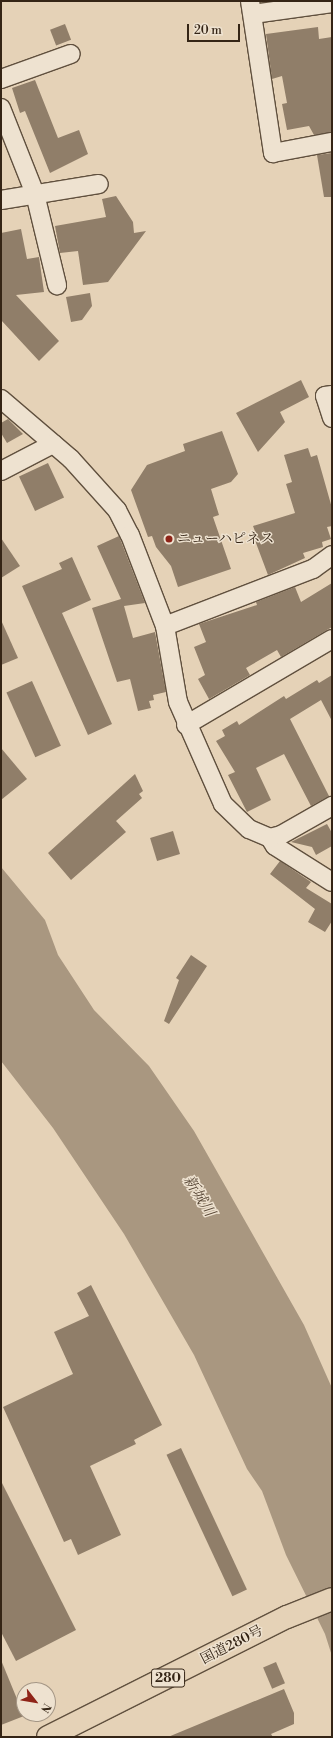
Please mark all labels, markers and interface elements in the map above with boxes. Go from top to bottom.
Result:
scale bar [189,16,242,42]
text: 20 m [194,23,222,38]
place label: ニューハピネス [177,531,275,547]
marker: ニューハピネス [164,534,174,544]
water label: 新城川 [179,1172,219,1220]
street label: 国道280号 [198,1622,266,1668]
road number: 280 [151,1667,185,1689]
north arrow [16,1682,56,1722]
text: N [37,1700,54,1715]

